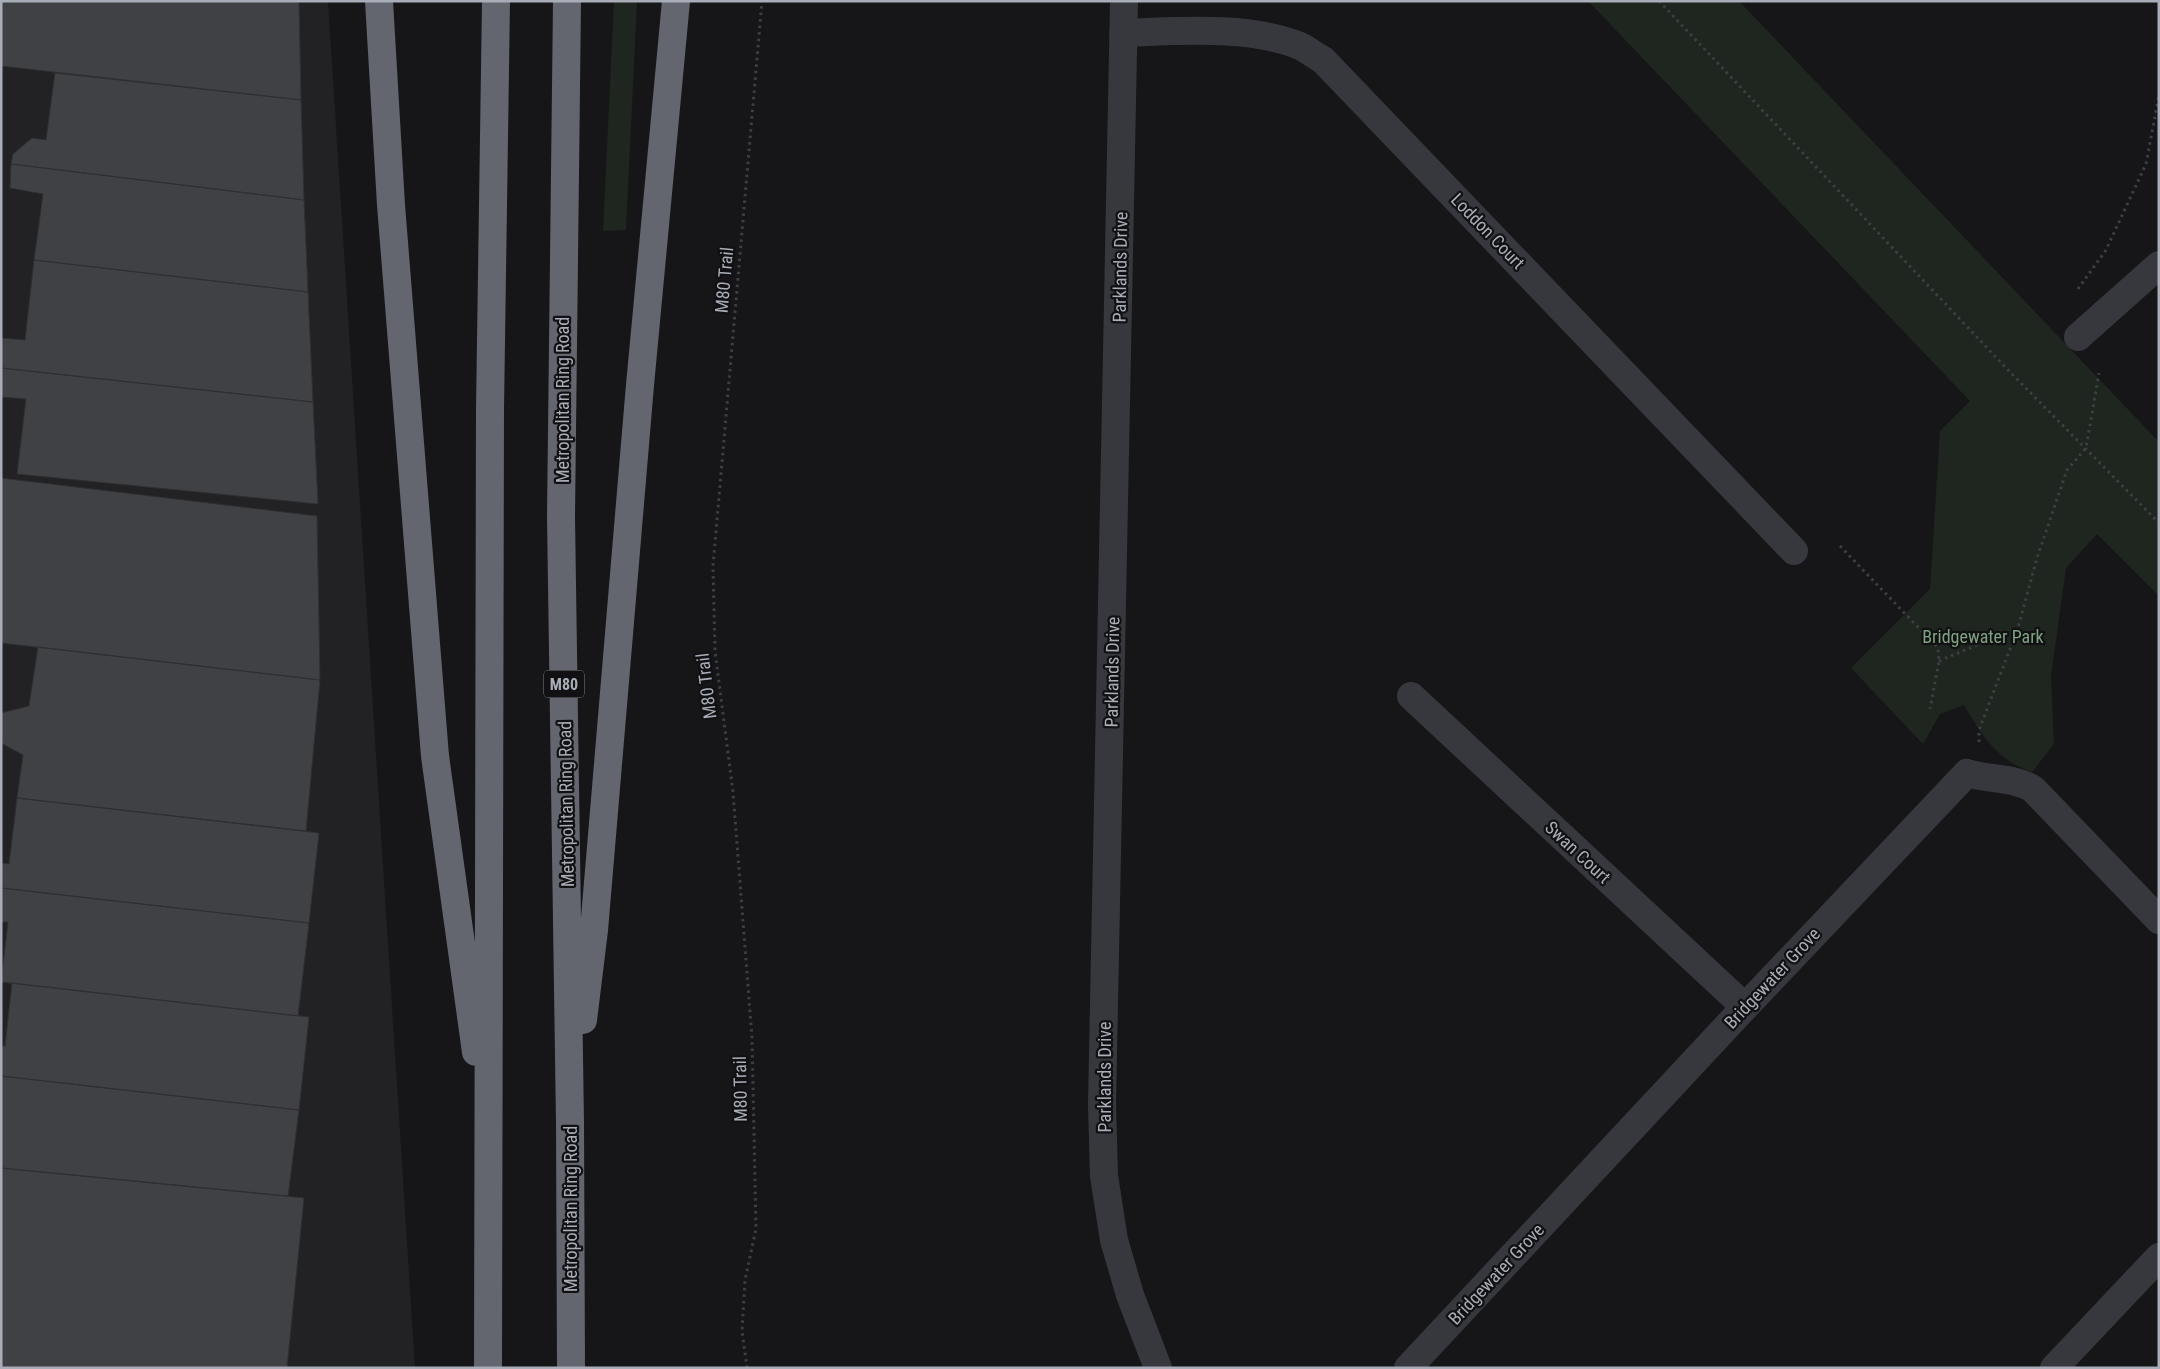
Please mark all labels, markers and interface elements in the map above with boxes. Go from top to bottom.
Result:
street label: Loddon Court [1447,189,1529,273]
street label: Parklands Drive [1109,211,1131,323]
street label: M80 Trail [711,246,737,314]
street label: Metropolitan Ring Road [552,317,573,483]
street label: Parklands Drive [1101,616,1123,728]
park label: Bridgewater Park [1922,626,2044,647]
street label: M80 Trail [692,652,720,720]
road number: M80 [544,671,584,698]
street label: Metropolitan Ring Road [554,721,578,887]
street label: Swan Court [1541,816,1615,888]
street label: Bridgewater Grove [1720,923,1824,1033]
street label: Parklands Drive [1094,1022,1115,1132]
street label: M80 Trail [729,1056,751,1122]
street label: Metropolitan Ring Road [560,1126,581,1292]
street label: Bridgewater Grove [1444,1219,1548,1329]

